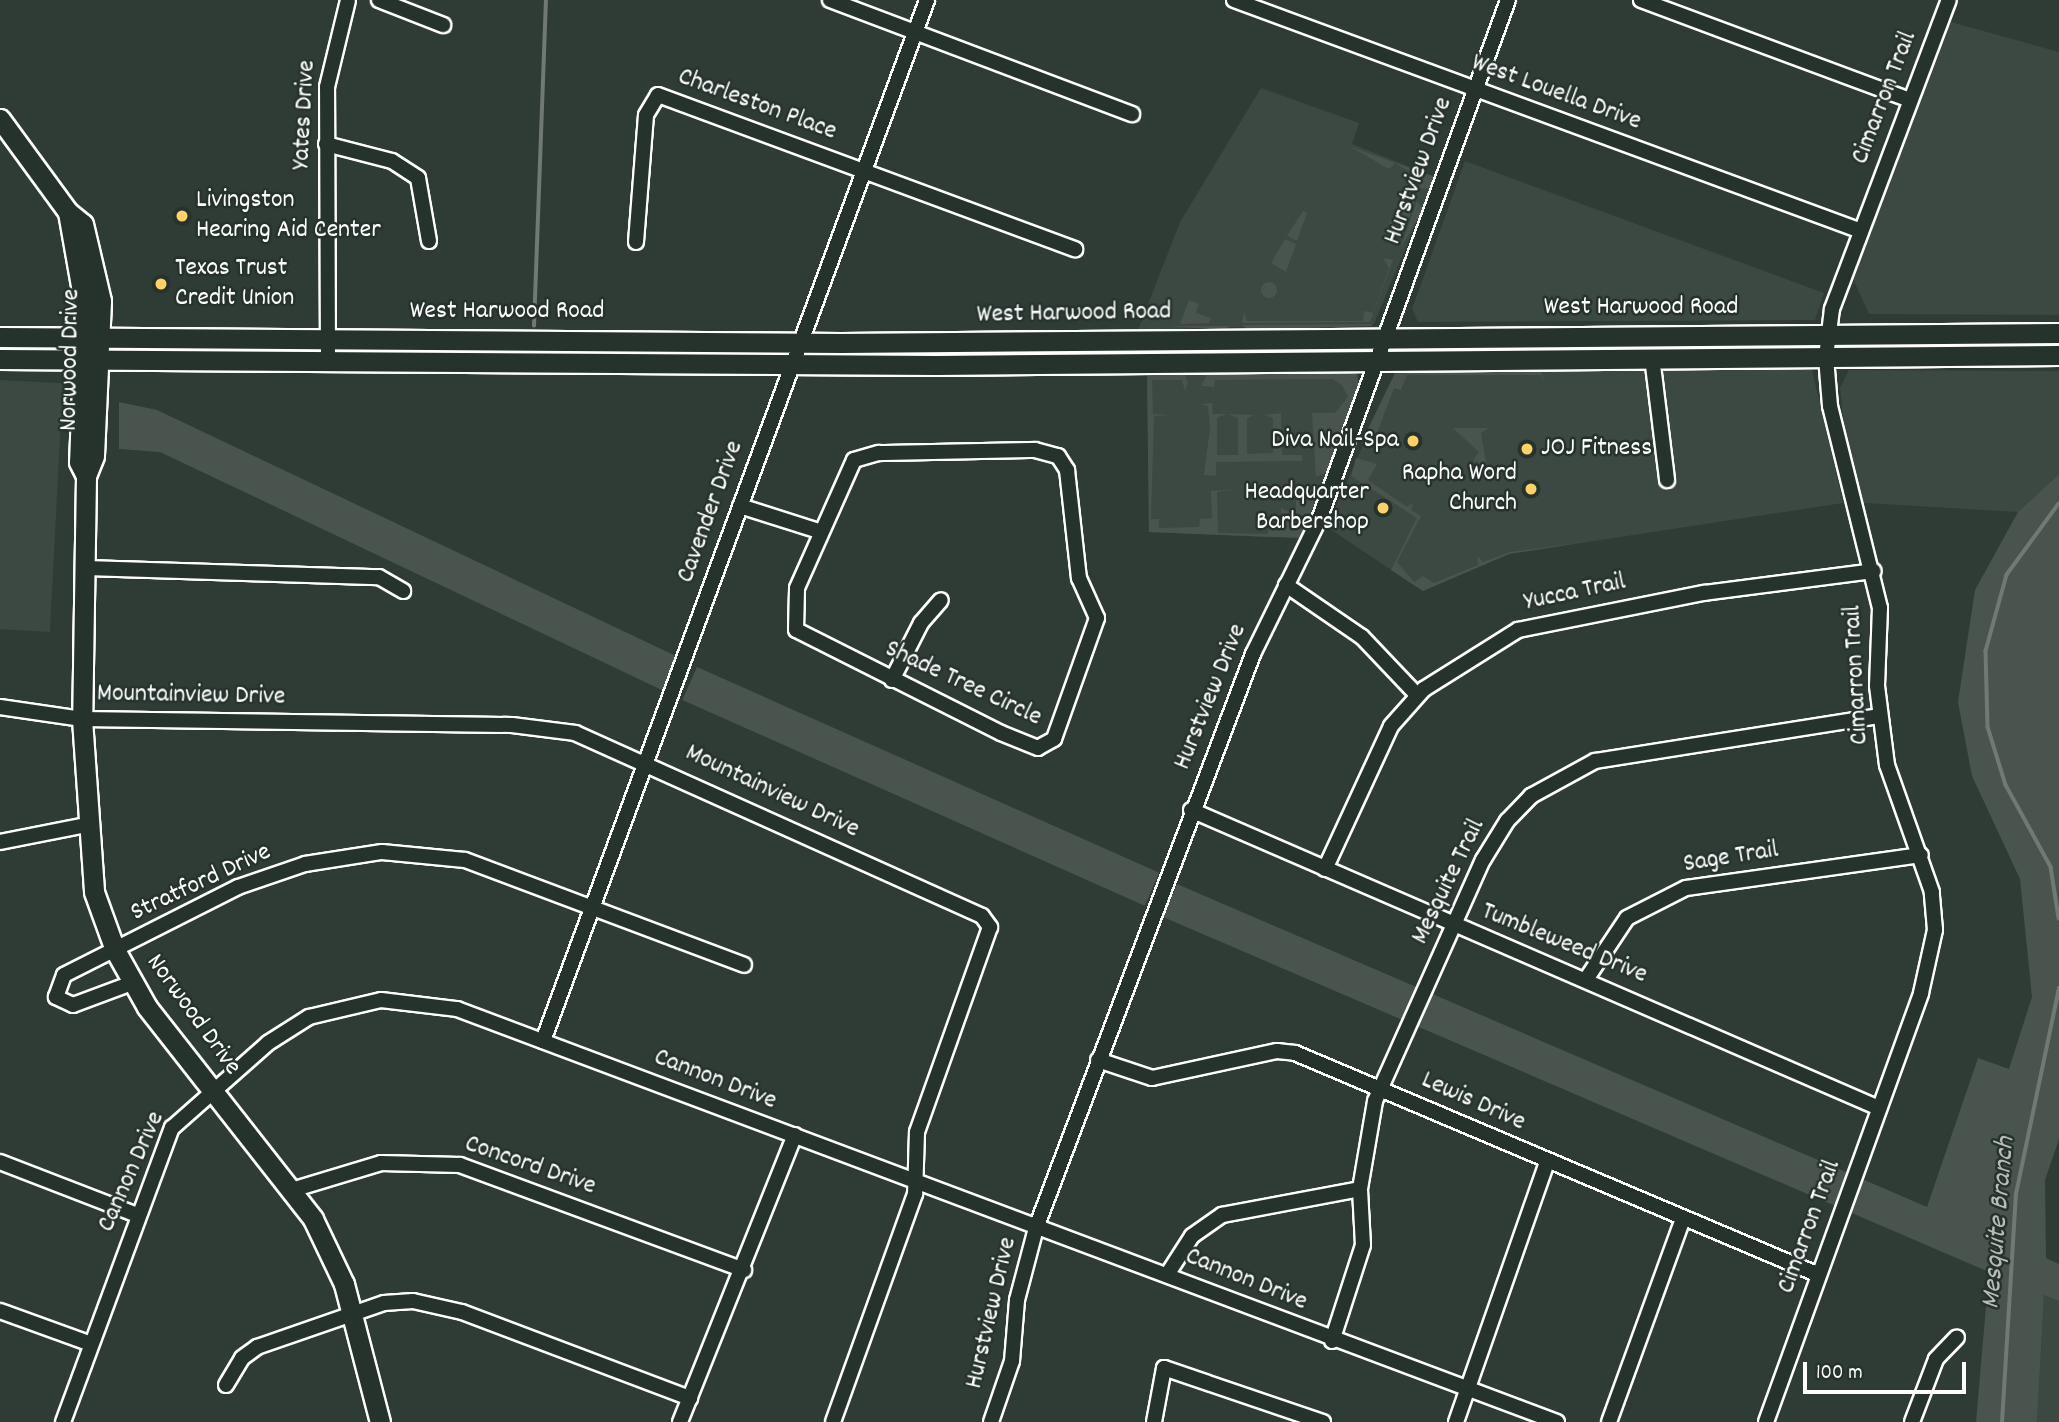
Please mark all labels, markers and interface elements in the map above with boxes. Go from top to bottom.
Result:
street label: Cimarron Trail [1845,27,1925,169]
street label: West Louella Drive [1467,48,1645,138]
street label: Yates Drive [287,59,323,171]
street label: Charleston Place [673,62,841,148]
street label: Hurstview Drive [1378,93,1460,249]
place label: Livingston Hearing Aid Center [196,185,381,246]
marker: Livingston Hearing Aid Center [174,208,190,224]
place label: Texas Trust Credit Union [175,253,294,314]
marker: Texas Trust Credit Union [153,276,169,292]
street label: Norwood Drive [54,289,88,431]
street label: West Harwood Road [1544,292,1738,324]
street label: West Harwood Road [410,296,604,328]
street label: West Harwood Road [976,297,1172,331]
place label: Diva Nail-Spa [1271,425,1399,457]
marker: Diva Nail-Spa [1405,433,1421,449]
place label: JOJ Fitness [1541,433,1652,465]
street label: Cavender Drive [671,437,751,587]
marker: JOJ Fitness [1519,441,1535,457]
place label: Rapha Word Church [1402,458,1517,520]
place label: Headquarter Barbershop [1245,477,1369,538]
marker: Rapha Word Church [1523,481,1539,497]
marker: Headquarter Barbershop [1375,500,1391,516]
street label: Yucca Trail [1521,567,1629,619]
street label: Cimarron Trail [1838,604,1876,746]
street label: Hurstview Drive [1168,620,1254,774]
street label: Shade Tree Circle [880,634,1046,734]
street label: Mountainview Drive [97,679,285,713]
street label: Mountainview Drive [680,738,864,846]
street label: Mesquite Trail [1405,814,1493,950]
street label: Sage Trail [1681,835,1781,881]
street label: Stratford Drive [126,837,276,929]
street label: Tumbleweed Drive [1476,897,1652,991]
street label: Norwood Drive [139,948,247,1082]
street label: Cannon Drive [649,1042,781,1118]
street label: Lewis Drive [1416,1065,1530,1139]
street label: Cannon Drive [92,1107,172,1237]
street label: Concord Drive [460,1129,600,1203]
water label: Mesquite Branch [1976,1135,2024,1311]
street label: Cimarron Trail [1771,1156,1849,1298]
street label: Hurstview Drive [959,1234,1025,1392]
street label: Cannon Drive [1180,1241,1312,1319]
scale bar [1807,1348,1970,1392]
text: 100 m [1816,1359,1863,1389]

